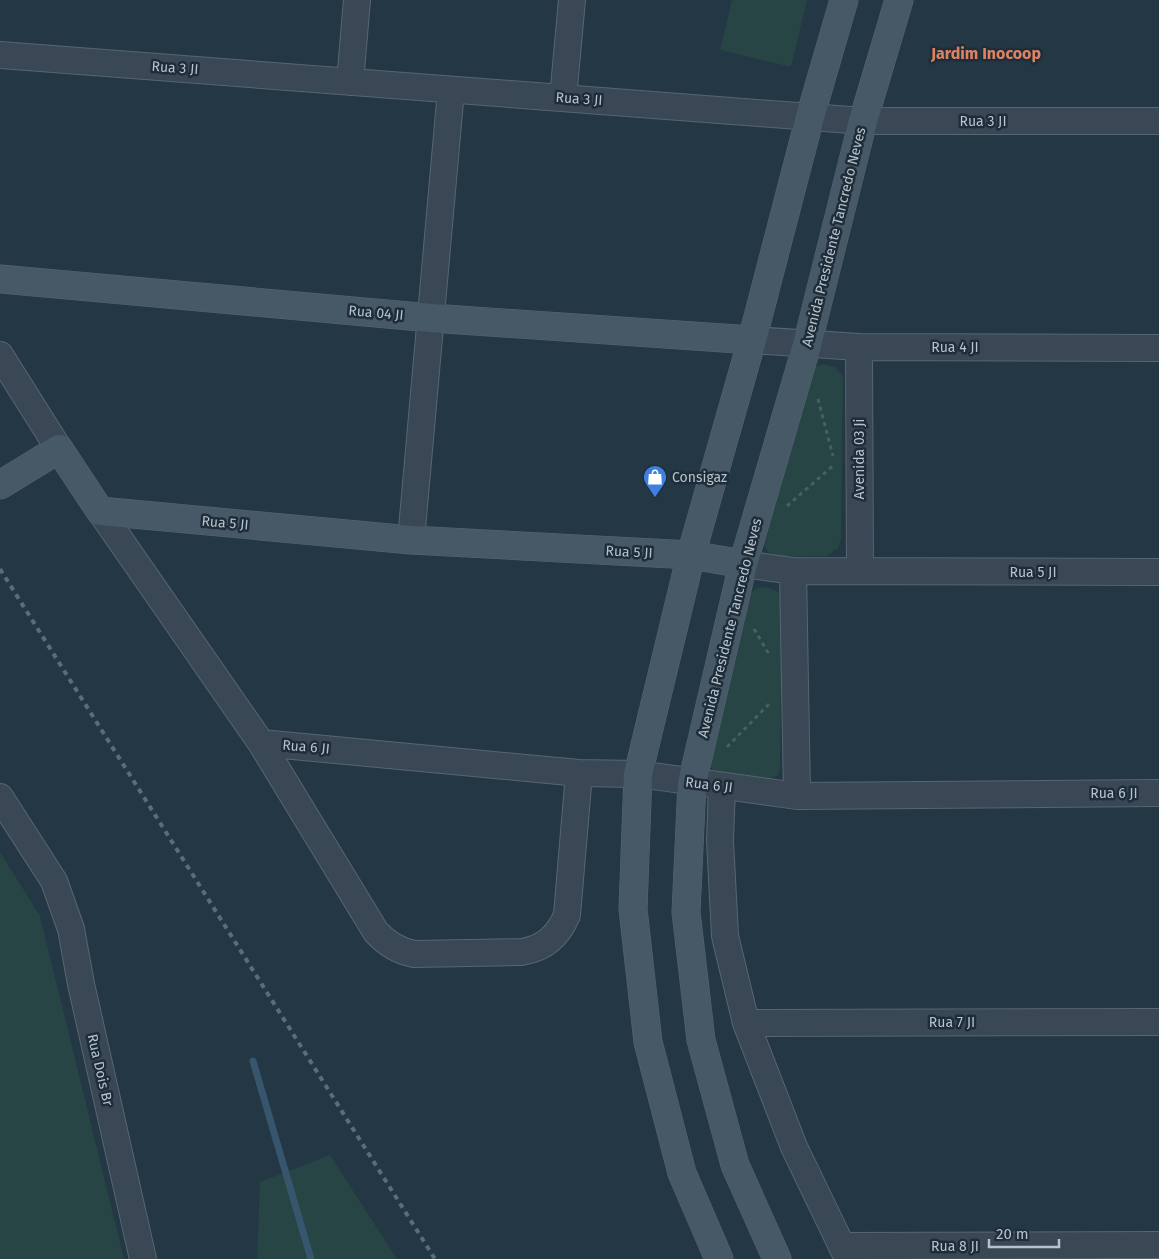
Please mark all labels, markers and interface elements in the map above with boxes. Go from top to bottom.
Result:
district label: Jardim Inocoop [930,44,1041,63]
street label: Rua 3 JI [151,58,199,78]
street label: Rua 3 JI [555,89,603,109]
street label: Rua 3 JI [959,113,1007,130]
street label: Avenida Presidente Tancredo Neves [798,125,870,349]
street label: Rua 04 JI [348,302,404,324]
street label: Rua 4 JI [931,339,979,356]
street label: Avenida 03 Ji [851,419,868,499]
shop icon: Consigaz [642,464,668,498]
place label: Consigaz [672,469,727,486]
street label: Rua 5 JI [201,512,249,534]
street label: Avenida Presidente Tancredo Neves [694,516,766,740]
street label: Rua 5 JI [605,542,653,562]
street label: Rua 5 JI [1009,564,1057,581]
street label: Rua 6 JI [282,736,330,758]
street label: Rua 6 JI [684,774,734,796]
street label: Rua 6 JI [1090,785,1138,802]
street label: Rua 7 JI [929,1014,975,1031]
street label: Rua Dois Br [83,1032,117,1108]
scale bar [989,1216,1059,1248]
text: 20 m [996,1225,1029,1243]
street label: Rua 8 JI [931,1238,979,1255]

